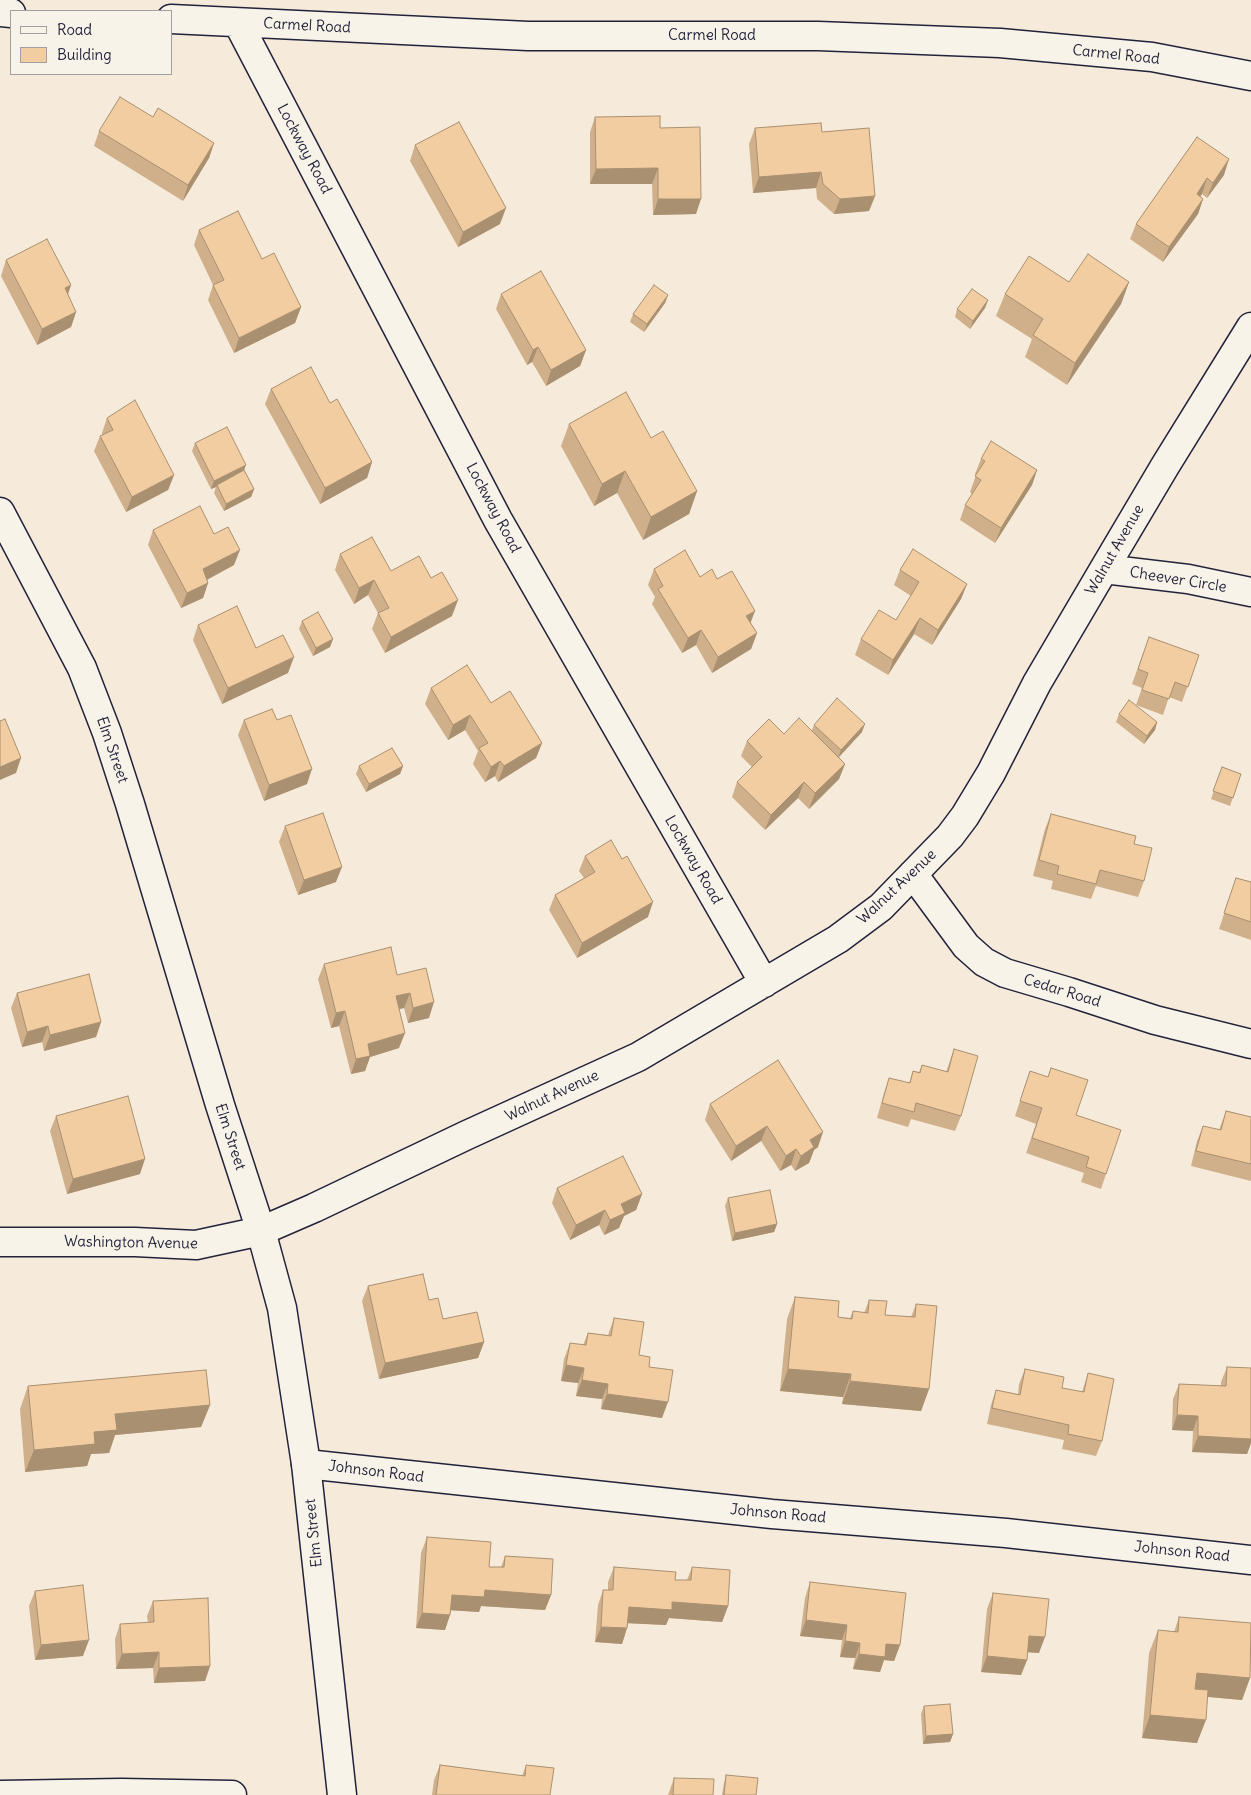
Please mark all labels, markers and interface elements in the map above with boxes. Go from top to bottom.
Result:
legend [10,10,172,75]
street label: Carmel Road [263,15,351,37]
text: Road [57,20,92,39]
street label: Carmel Road [668,27,756,45]
street label: Carmel Road [1071,41,1161,69]
text: Building [57,45,112,64]
street label: Lockway Road [273,101,335,197]
street label: Lockway Road [462,460,524,556]
street label: Walnut Avenue [1082,502,1148,598]
street label: Cheever Circle [1128,563,1228,597]
street label: Elm Street [92,714,132,786]
street label: Lockway Road [660,813,726,907]
street label: Walnut Avenue [854,846,940,928]
street label: Cedar Road [1021,971,1103,1011]
street label: Walnut Avenue [502,1066,602,1126]
street label: Elm Street [211,1101,249,1173]
street label: Washington Avenue [64,1233,198,1253]
street label: Johnson Road [327,1457,425,1487]
street label: Elm Street [301,1498,327,1568]
street label: Johnson Road [729,1501,827,1527]
street label: Johnson Road [1133,1538,1231,1566]

